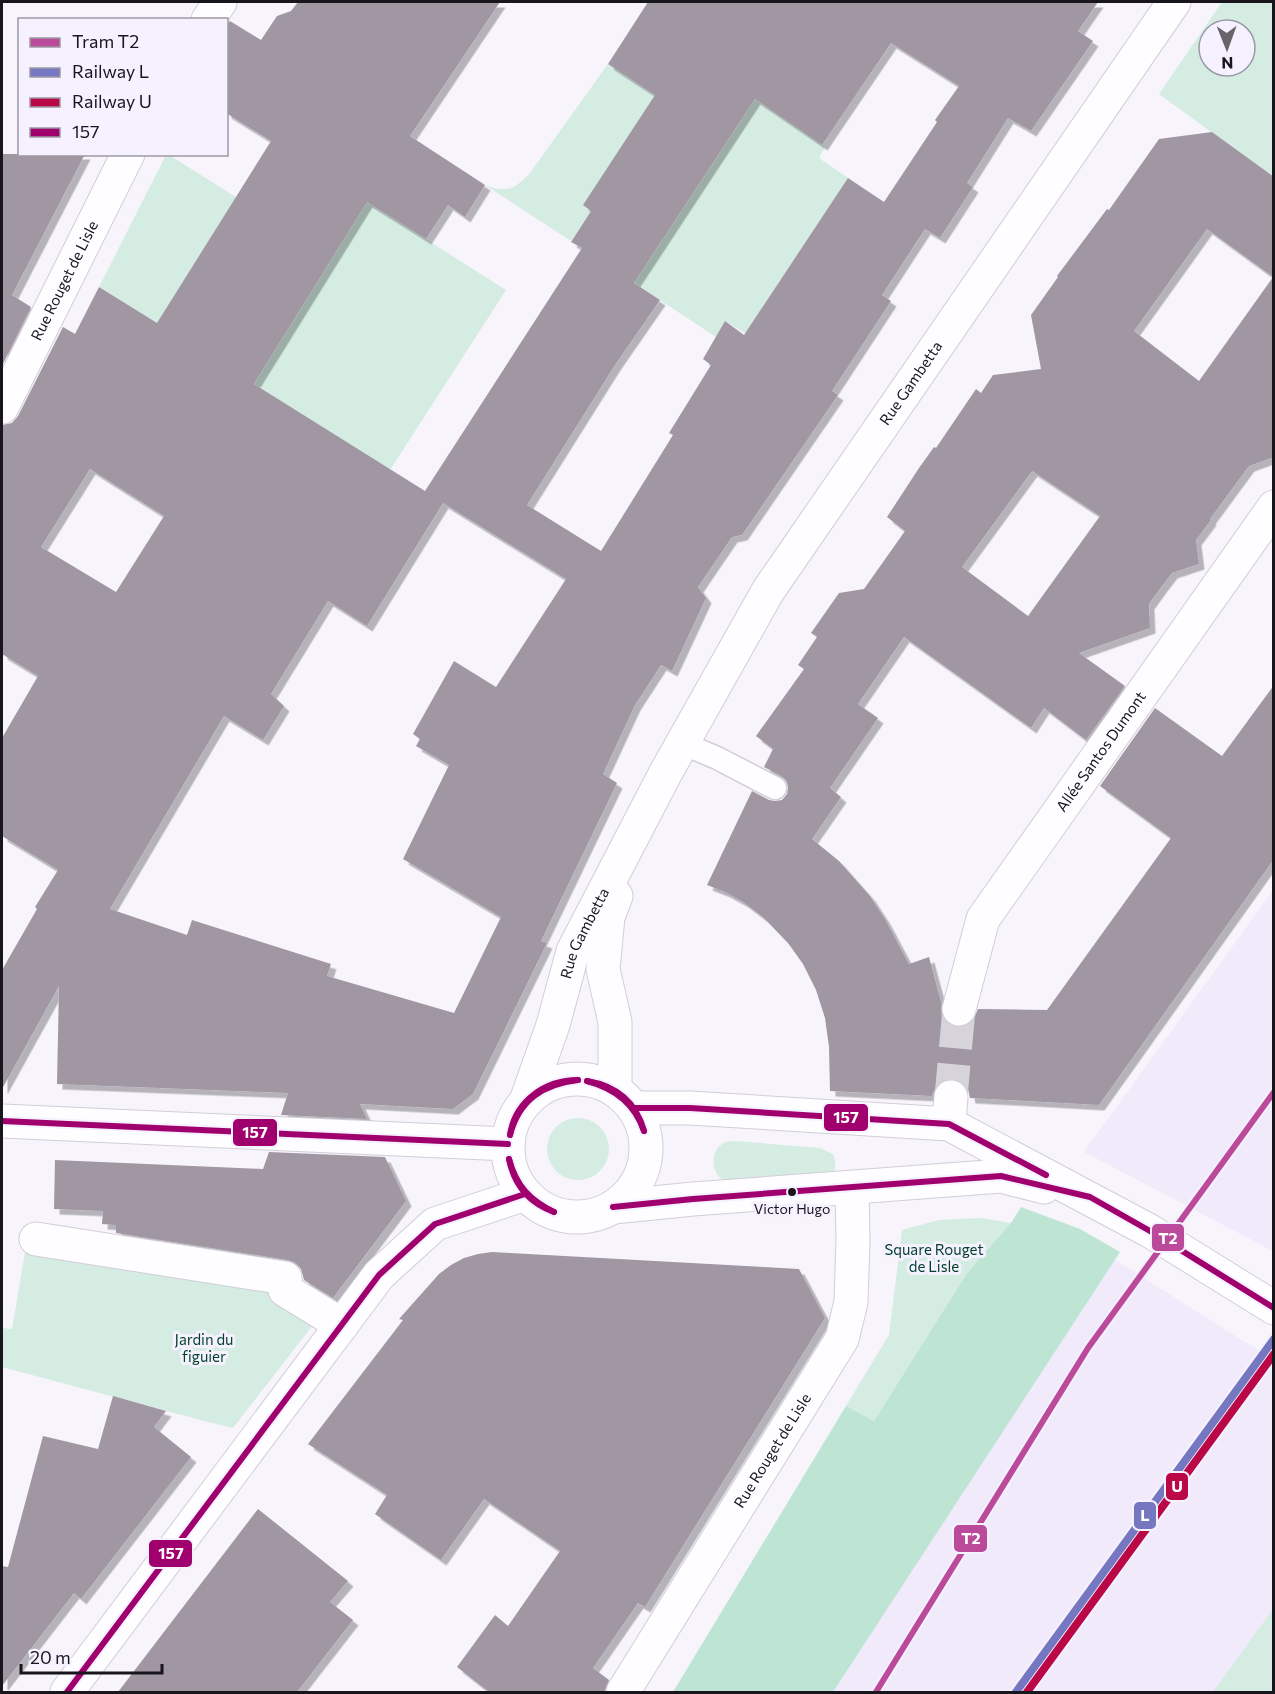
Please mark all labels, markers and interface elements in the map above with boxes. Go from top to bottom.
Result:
legend [18,18,228,156]
north arrow [1197,18,1257,78]
text: Tram T2 [72,30,139,52]
text: N [1221,54,1233,73]
text: Railway L [72,60,149,82]
text: Railway U [72,90,152,112]
text: 157 [72,120,100,142]
street label: Rue Rouget de Lisle [27,217,101,343]
street label: Rue Gambetta [875,337,946,428]
street label: Allée Santos Dumont [1052,688,1149,815]
street label: Rue Gambetta [556,885,612,980]
line badge: 157 [823,1103,869,1132]
text: 157 [833,1107,859,1126]
line badge: 157 [232,1118,278,1147]
text: 157 [242,1122,268,1141]
marker: Victor Hugo [786,1186,798,1198]
place label: Victor Hugo [754,1200,830,1217]
line badge: T2 [1151,1223,1185,1252]
text: T2 [1158,1228,1178,1247]
park label: Square Rouget de Lisle [884,1240,984,1275]
park label: Jardin du figuier [175,1330,233,1365]
street label: Rue Rouget de Lisle [730,1390,814,1511]
line badge: U [1165,1472,1189,1501]
text: U [1171,1476,1183,1495]
line badge: L [1133,1501,1157,1530]
text: L [1140,1505,1150,1524]
line badge: T2 [953,1524,988,1553]
text: T2 [961,1528,981,1547]
line badge: 157 [148,1539,193,1568]
text: 157 [158,1543,184,1562]
scale bar [21,1637,162,1675]
text: 20 m [30,1646,71,1668]

